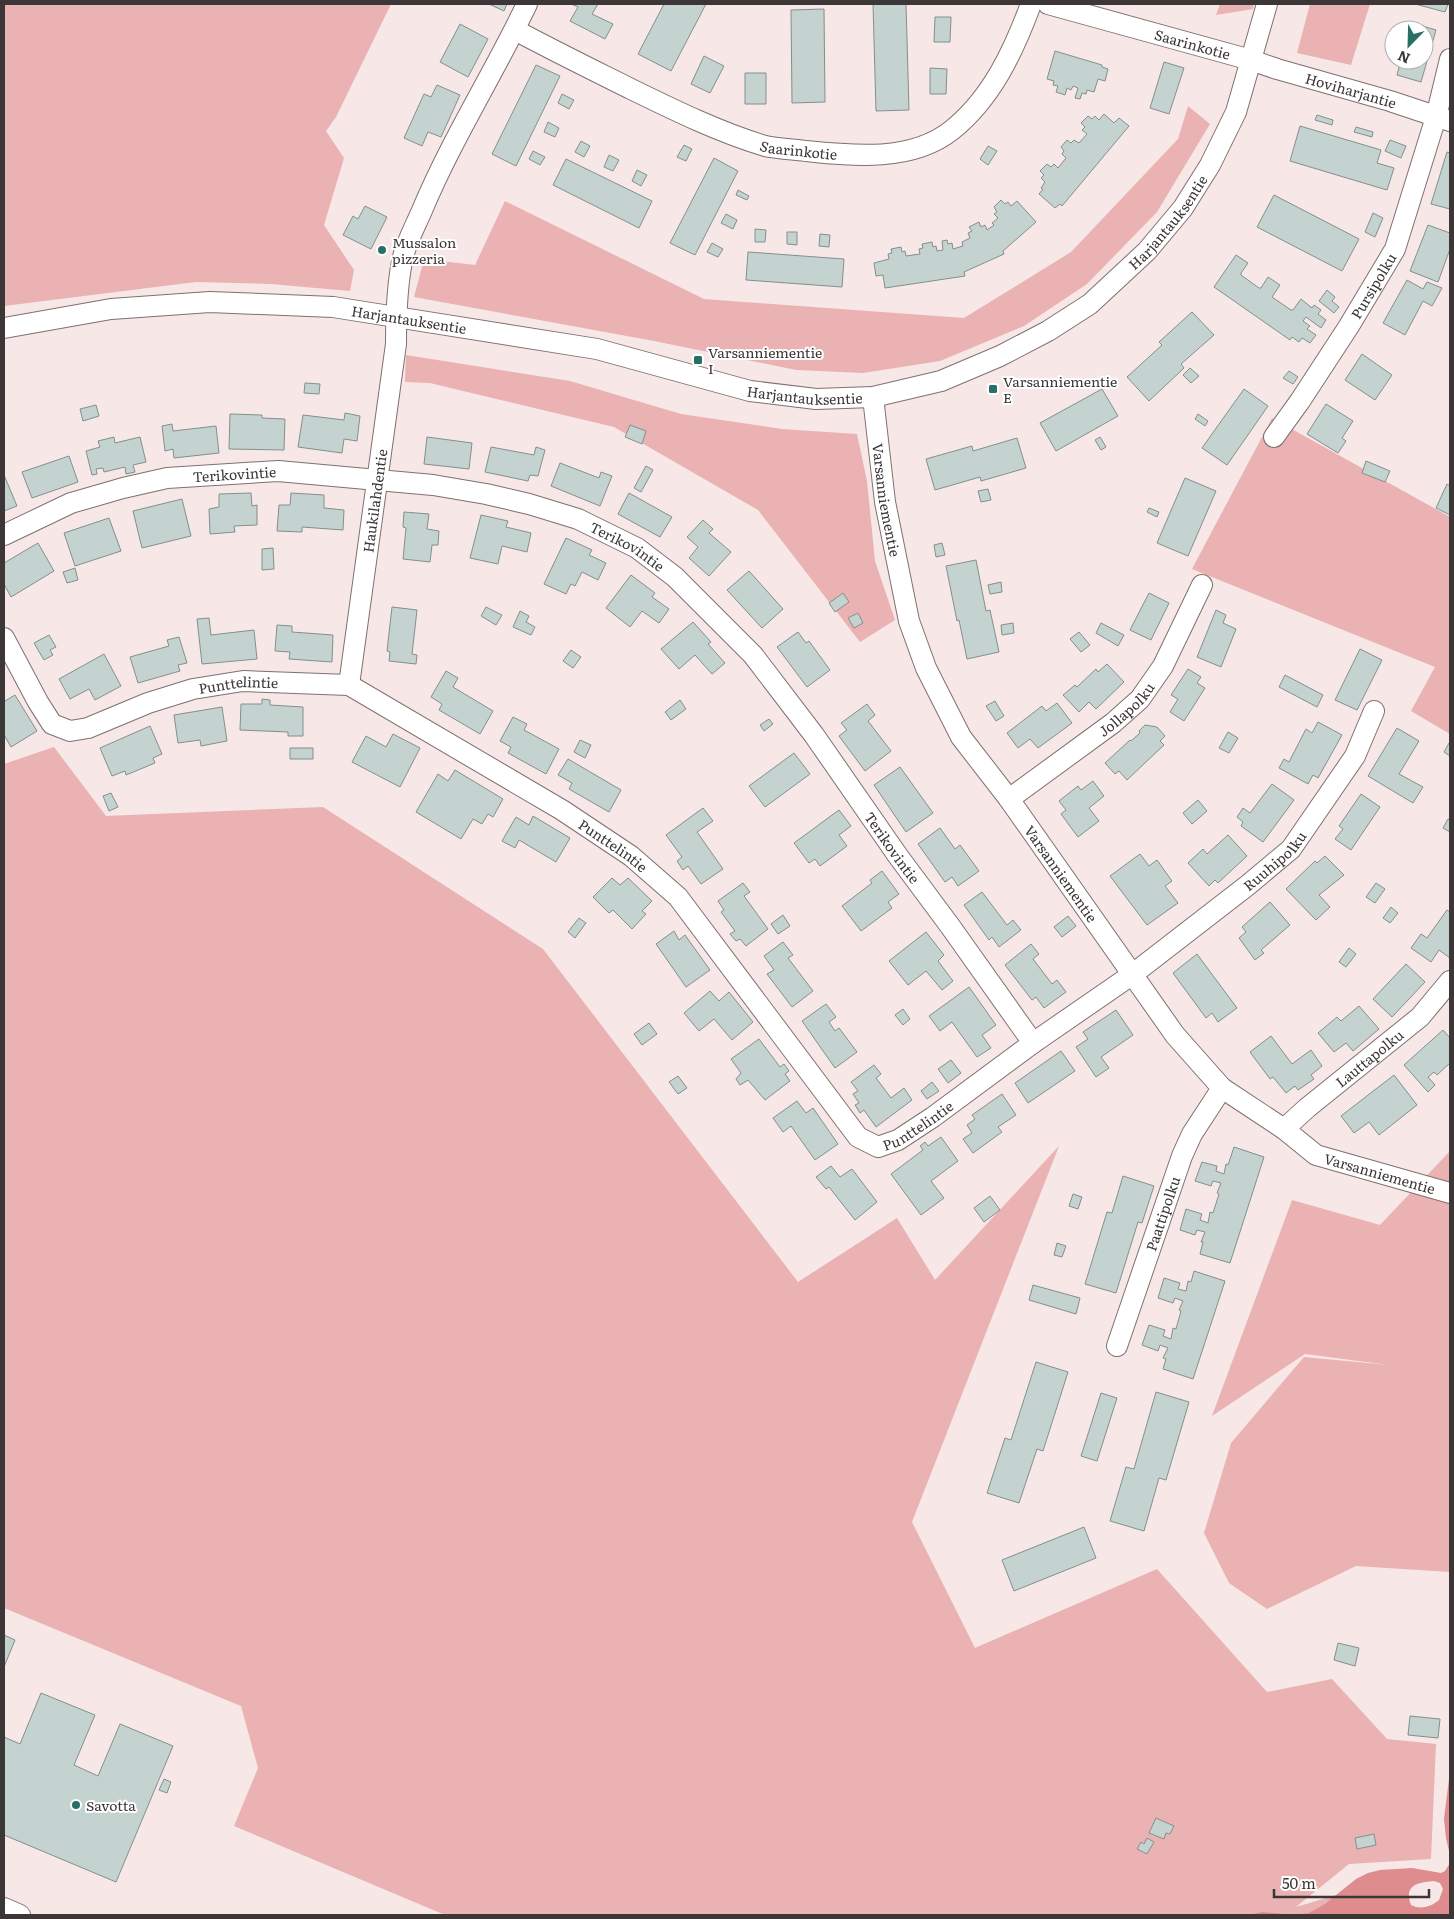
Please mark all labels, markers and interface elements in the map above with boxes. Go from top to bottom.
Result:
north arrow [1384,20,1434,70]
street label: Saarinkotie [1152,24,1233,64]
text: N [1394,46,1413,69]
street label: Hoviharjantie [1303,68,1399,113]
street label: Saarinkotie [757,135,838,164]
street label: Harjantauksentie [1124,171,1212,274]
place label: Mussalon pizzeria [392,232,456,268]
marker: Mussalon pizzeria [376,244,388,256]
street label: Pursipolku [1346,249,1401,322]
street label: Harjantauksentie [350,300,468,338]
place label: Varsanniementie I [708,342,822,378]
marker: Varsanniementie I [692,354,704,366]
place label: Varsanniementie E [1003,371,1117,407]
street label: Harjantauksentie [746,381,863,409]
marker: Varsanniementie E [987,383,999,395]
street label: Varsanniementie [868,442,906,558]
street label: Haukilahdentie [357,448,391,554]
street label: Terikovintie [192,461,277,486]
street label: Terikovintie [587,517,669,576]
street label: Punttelintie [197,671,279,698]
street label: Jollapolku [1094,678,1159,741]
street label: Terikovintie [860,808,925,887]
street label: Punttelintie [575,814,652,876]
street label: Varsanniementie [1020,821,1103,926]
street label: Ruuhipolku [1239,827,1311,895]
street label: Lauttapolku [1331,1024,1407,1091]
street label: Punttelintie [880,1096,957,1155]
street label: Varsanniementie [1322,1148,1438,1198]
street label: Paattipolku [1140,1173,1184,1254]
place label: Savotta [86,1795,136,1815]
marker: Savotta [70,1799,82,1811]
scale bar [1274,1866,1429,1898]
text: 50 m [1282,1871,1316,1894]

